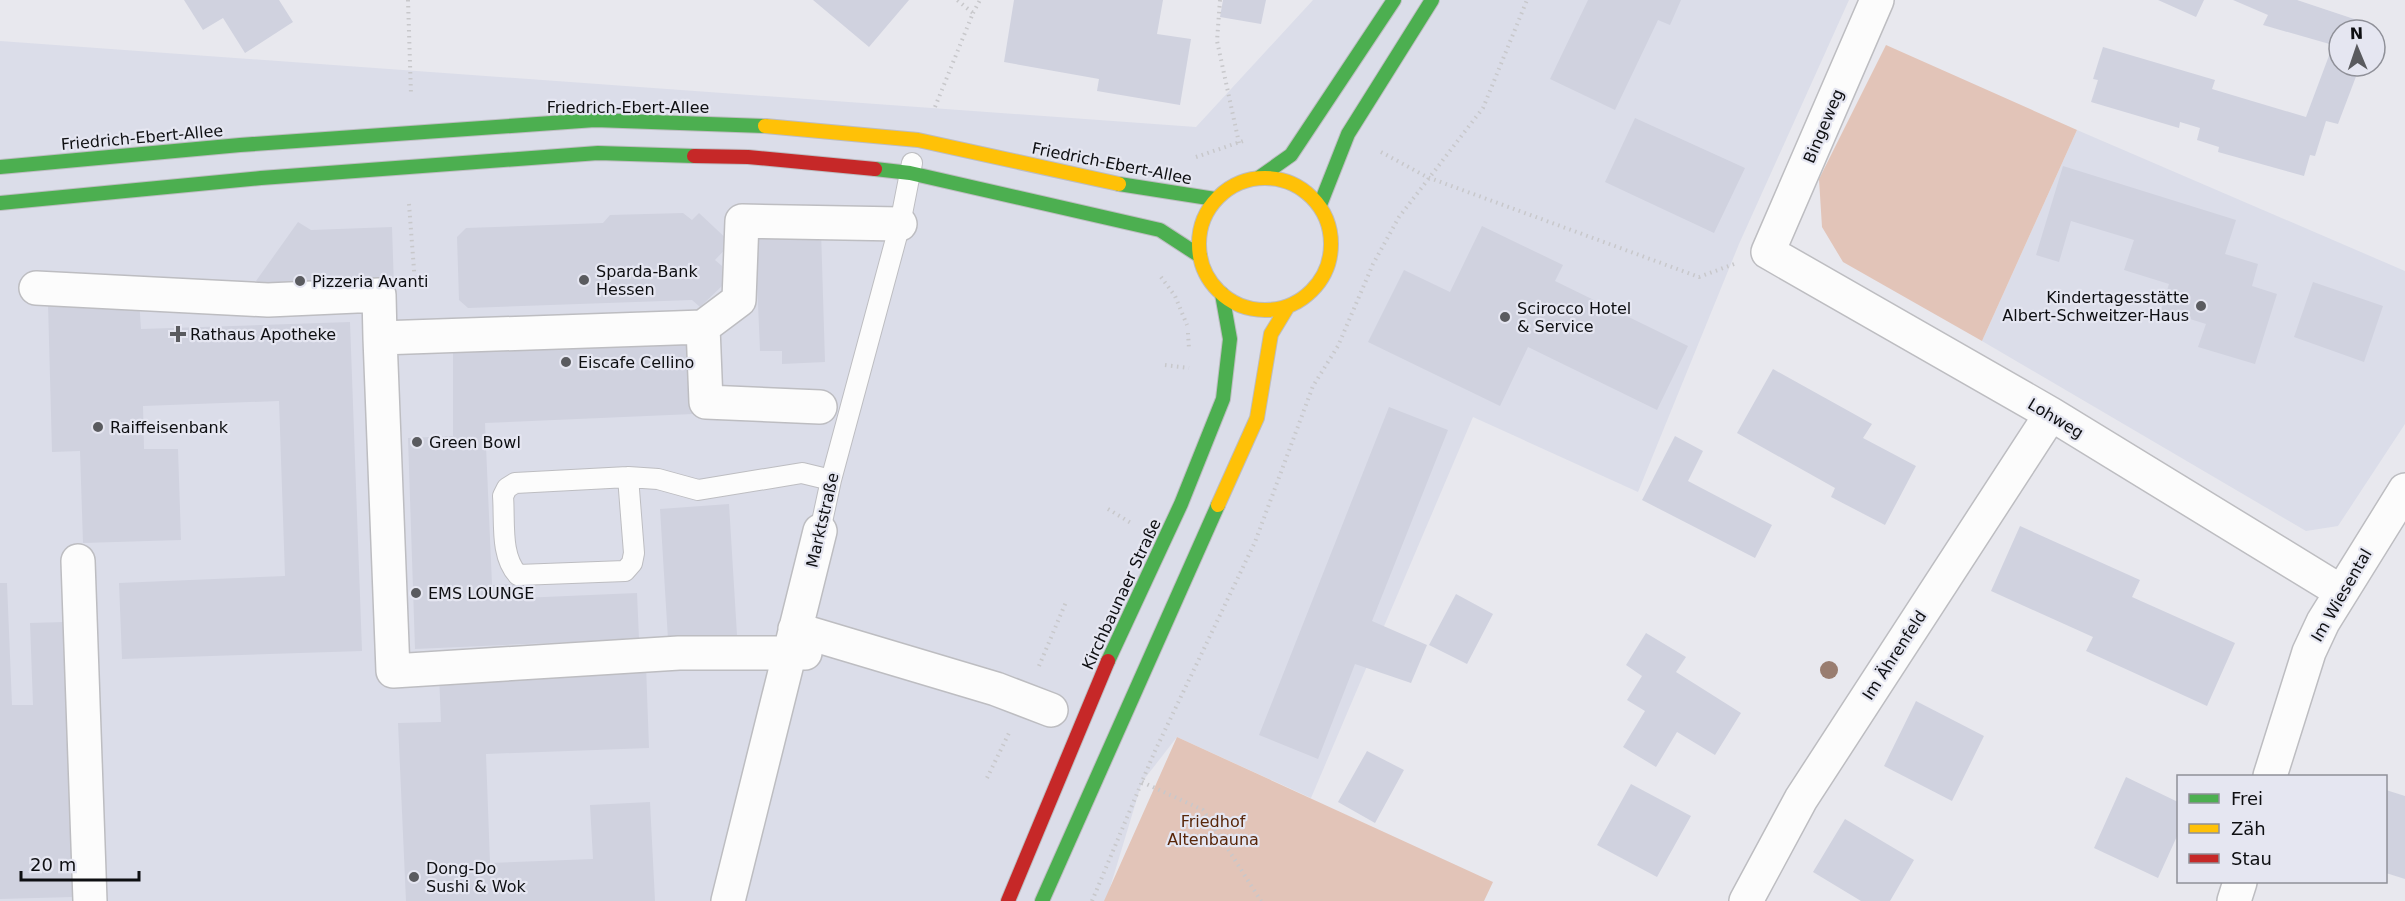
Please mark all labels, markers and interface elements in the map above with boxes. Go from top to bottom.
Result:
north arrow [2327,18,2387,78]
text: N [2349,24,2364,43]
street label: Bingeweg [1799,86,1848,166]
street label: Friedrich-Ebert-Allee [547,98,709,117]
street label: Friedrich-Ebert-Allee [60,121,224,154]
street label: Friedrich-Ebert-Allee [1030,139,1194,188]
place label: Sparda-Bank Hessen [596,262,699,299]
place label: Pizzeria Avanti [312,272,428,291]
marker: Sparda-Bank Hessen [577,273,591,287]
marker: Pizzeria Avanti [293,274,307,288]
place label: Kindertagesstätte Albert-Schweitzer-Haus [2002,288,2189,325]
place label: Scirocco Hotel & Service [1517,299,1631,336]
marker: Kindertagesstätte Albert-Schweitzer-Haus [2194,299,2208,313]
marker: Scirocco Hotel & Service [1498,310,1512,324]
place label: Rathaus Apotheke [190,325,336,344]
marker: Rathaus Apotheke [171,327,185,341]
place label: Eiscafe Cellino [578,353,694,372]
marker: Eiscafe Cellino [559,355,573,369]
street label: Lohweg [2024,394,2087,442]
place label: Raiffeisenbank [110,418,229,437]
marker: Raiffeisenbank [91,420,105,434]
place label: Green Bowl [429,433,521,452]
marker: Green Bowl [410,435,424,449]
street label: Marktstraße [802,471,843,569]
street label: Kirchbaunaer Straße [1078,516,1165,673]
street label: Im Wiesental [2307,545,2376,645]
place label: EMS LOUNGE [428,584,534,603]
marker: EMS LOUNGE [409,586,423,600]
street label: Im Ährenfeld [1858,607,1930,704]
legend [2177,775,2387,883]
text: Frei [2231,788,2263,809]
park label: Friedhof Altenbauna [1167,812,1259,849]
text: Zäh [2231,818,2266,839]
scale bar [21,844,140,882]
text: Stau [2231,848,2272,869]
text: 20 m [30,854,76,875]
place label: Dong-Do Sushi & Wok [426,859,527,896]
marker: Dong-Do Sushi & Wok [407,870,421,884]

